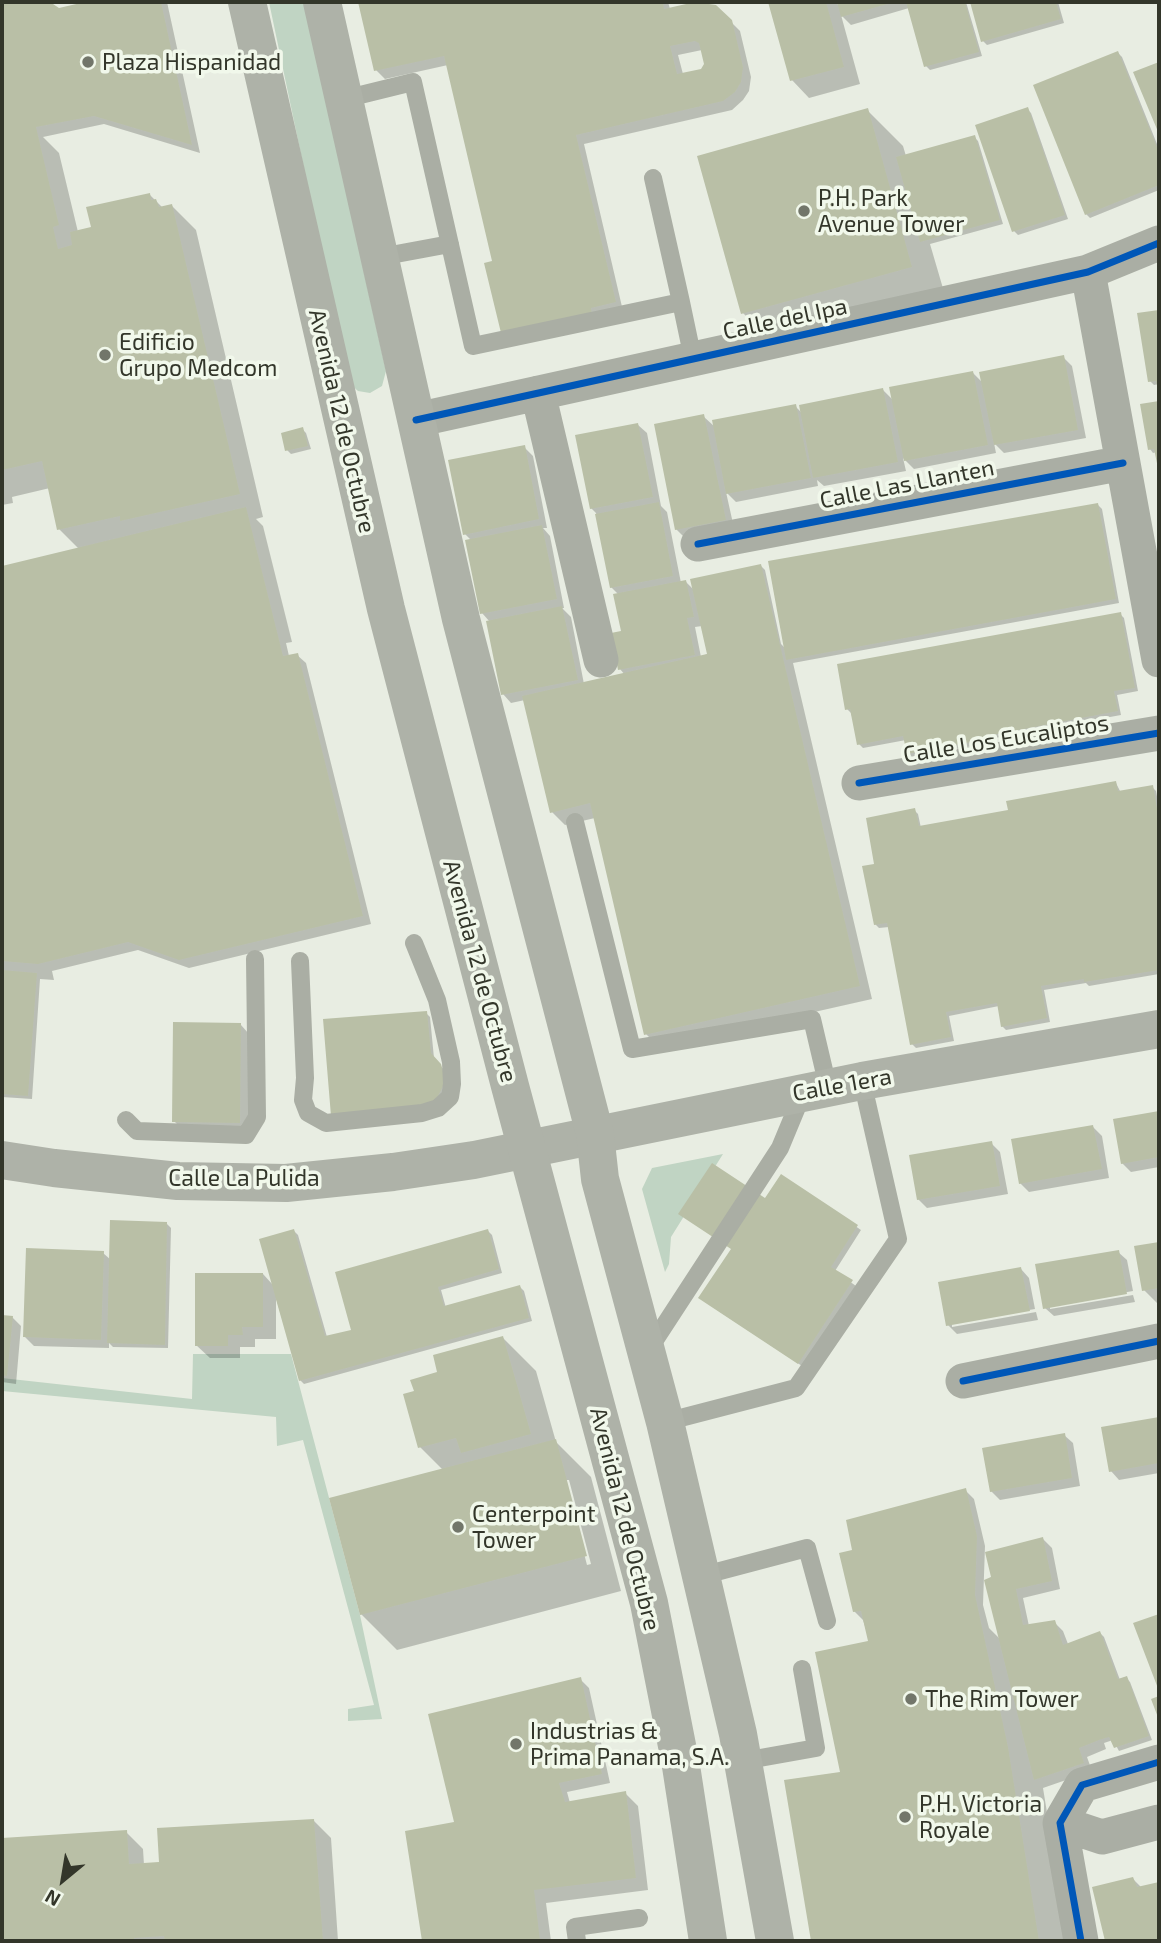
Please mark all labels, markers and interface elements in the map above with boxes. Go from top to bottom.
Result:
place label: Plaza Hispanidad [102,48,281,76]
marker: Plaza Hispanidad [80,54,96,70]
place label: P.H. Park Avenue Tower [818,184,964,238]
marker: P.H. Park Avenue Tower [796,203,812,219]
street label: Calle del Ipa [720,292,850,346]
street label: Avenida 12 de Octubre [303,306,381,536]
place label: Edificio Grupo Medcom [119,328,277,382]
marker: Edificio Grupo Medcom [97,347,113,363]
street label: Calle Las Llanten [817,454,997,514]
street label: Calle Los Eucaliptos [901,709,1111,769]
street label: Avenida 12 de Octubre [437,857,523,1085]
street label: Calle 1era [790,1063,894,1107]
street label: Calle La Pulida [168,1164,320,1192]
street label: Avenida 12 de Octubre [584,1405,666,1633]
place label: Centerpoint Tower [472,1500,595,1554]
marker: Centerpoint Tower [450,1519,466,1535]
place label: The Rim Tower [925,1685,1079,1713]
marker: The Rim Tower [903,1691,919,1707]
place label: Industrias & Prima Panama, S.A. [530,1717,729,1771]
marker: Industrias & Prima Panama, S.A. [508,1736,524,1752]
place label: P.H. Victoria Royale [919,1790,1042,1844]
marker: P.H. Victoria Royale [897,1809,913,1825]
north arrow [28,1845,98,1915]
text: N [41,1885,64,1912]

